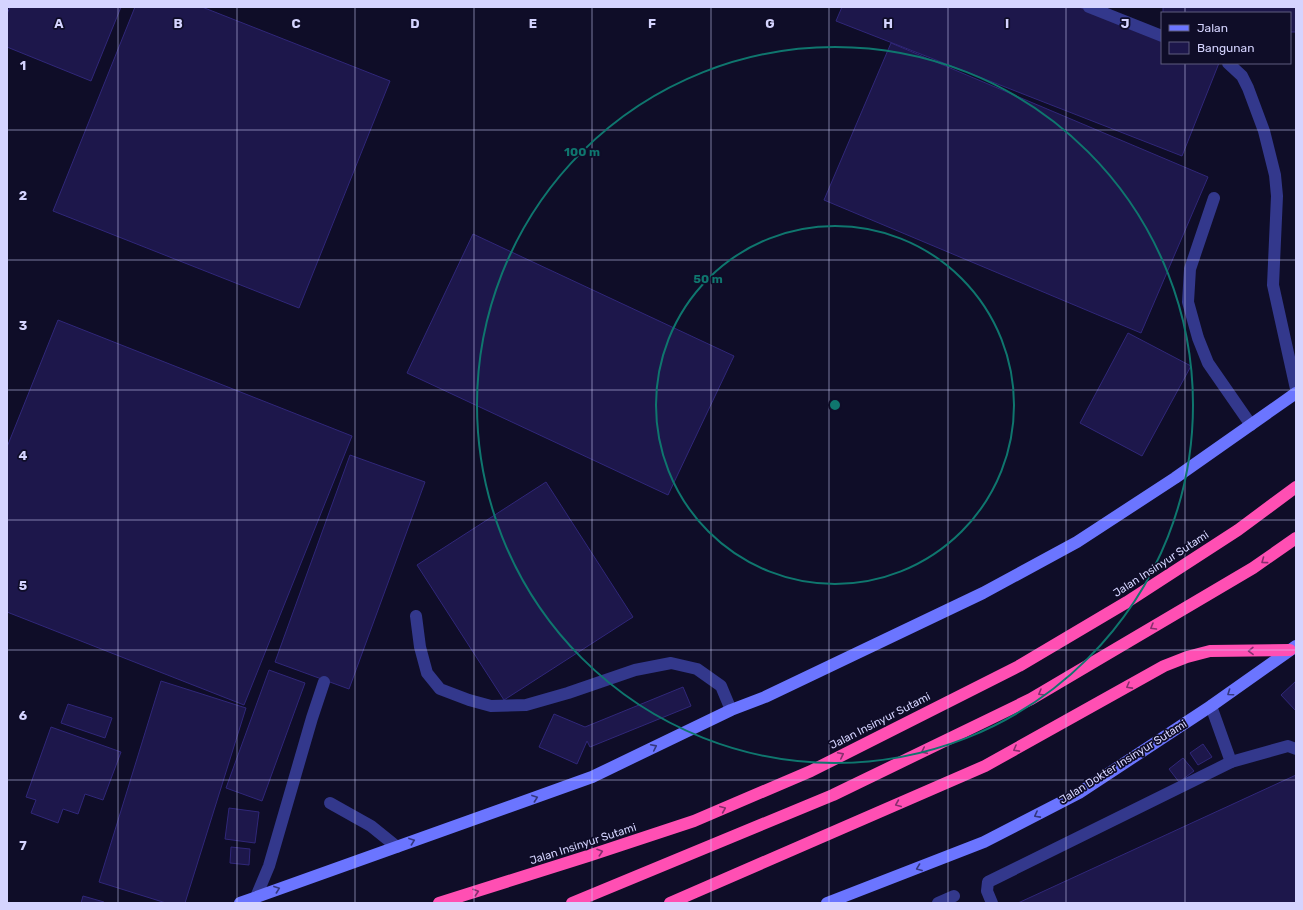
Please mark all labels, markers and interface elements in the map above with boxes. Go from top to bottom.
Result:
legend [1161,12,1291,64]
text: A [54,16,64,31]
text: B [173,16,183,31]
text: C [291,16,301,31]
text: D [410,16,420,31]
text: E [529,16,537,31]
text: F [648,16,656,31]
text: G [765,16,775,31]
text: H [883,16,893,31]
text: I [1005,16,1009,31]
text: J [1121,16,1129,31]
text: Jalan [1197,21,1228,35]
text: Bangunan [1197,41,1254,55]
text: 1 [20,58,26,73]
text: 100 m [564,145,600,159]
text: 2 [19,188,27,203]
text: 50 m [693,272,723,286]
text: 3 [19,318,28,333]
centre of rings [828,398,842,412]
text: 4 [19,448,28,463]
street label: Jalan Insinyur Sutami [1111,528,1211,600]
one-way arrow [1262,556,1269,563]
text: 5 [19,578,27,593]
one-way arrow [1150,623,1157,630]
one-way arrow [1248,647,1254,655]
one-way arrow [1126,681,1133,688]
one-way arrow [1227,688,1234,695]
one-way arrow [1038,689,1045,696]
street label: Jalan Insinyur Sutami [828,690,932,752]
text: 6 [19,708,28,723]
street label: Jalan Dokter Insinyur Sutami [1057,717,1189,807]
one-way arrow [650,744,658,752]
one-way arrow [1012,745,1020,752]
one-way arrow [921,746,929,754]
one-way arrow [837,753,844,760]
one-way arrow [531,794,538,802]
one-way arrow [894,799,902,807]
one-way arrow [718,806,726,814]
one-way arrow [1034,810,1042,817]
street label: Jalan Insinyur Sutami [528,821,638,867]
one-way arrow [409,837,416,846]
text: 7 [19,838,27,853]
one-way arrow [597,849,604,857]
one-way arrow [915,863,923,871]
one-way arrow [273,886,280,894]
one-way arrow [473,888,480,897]

